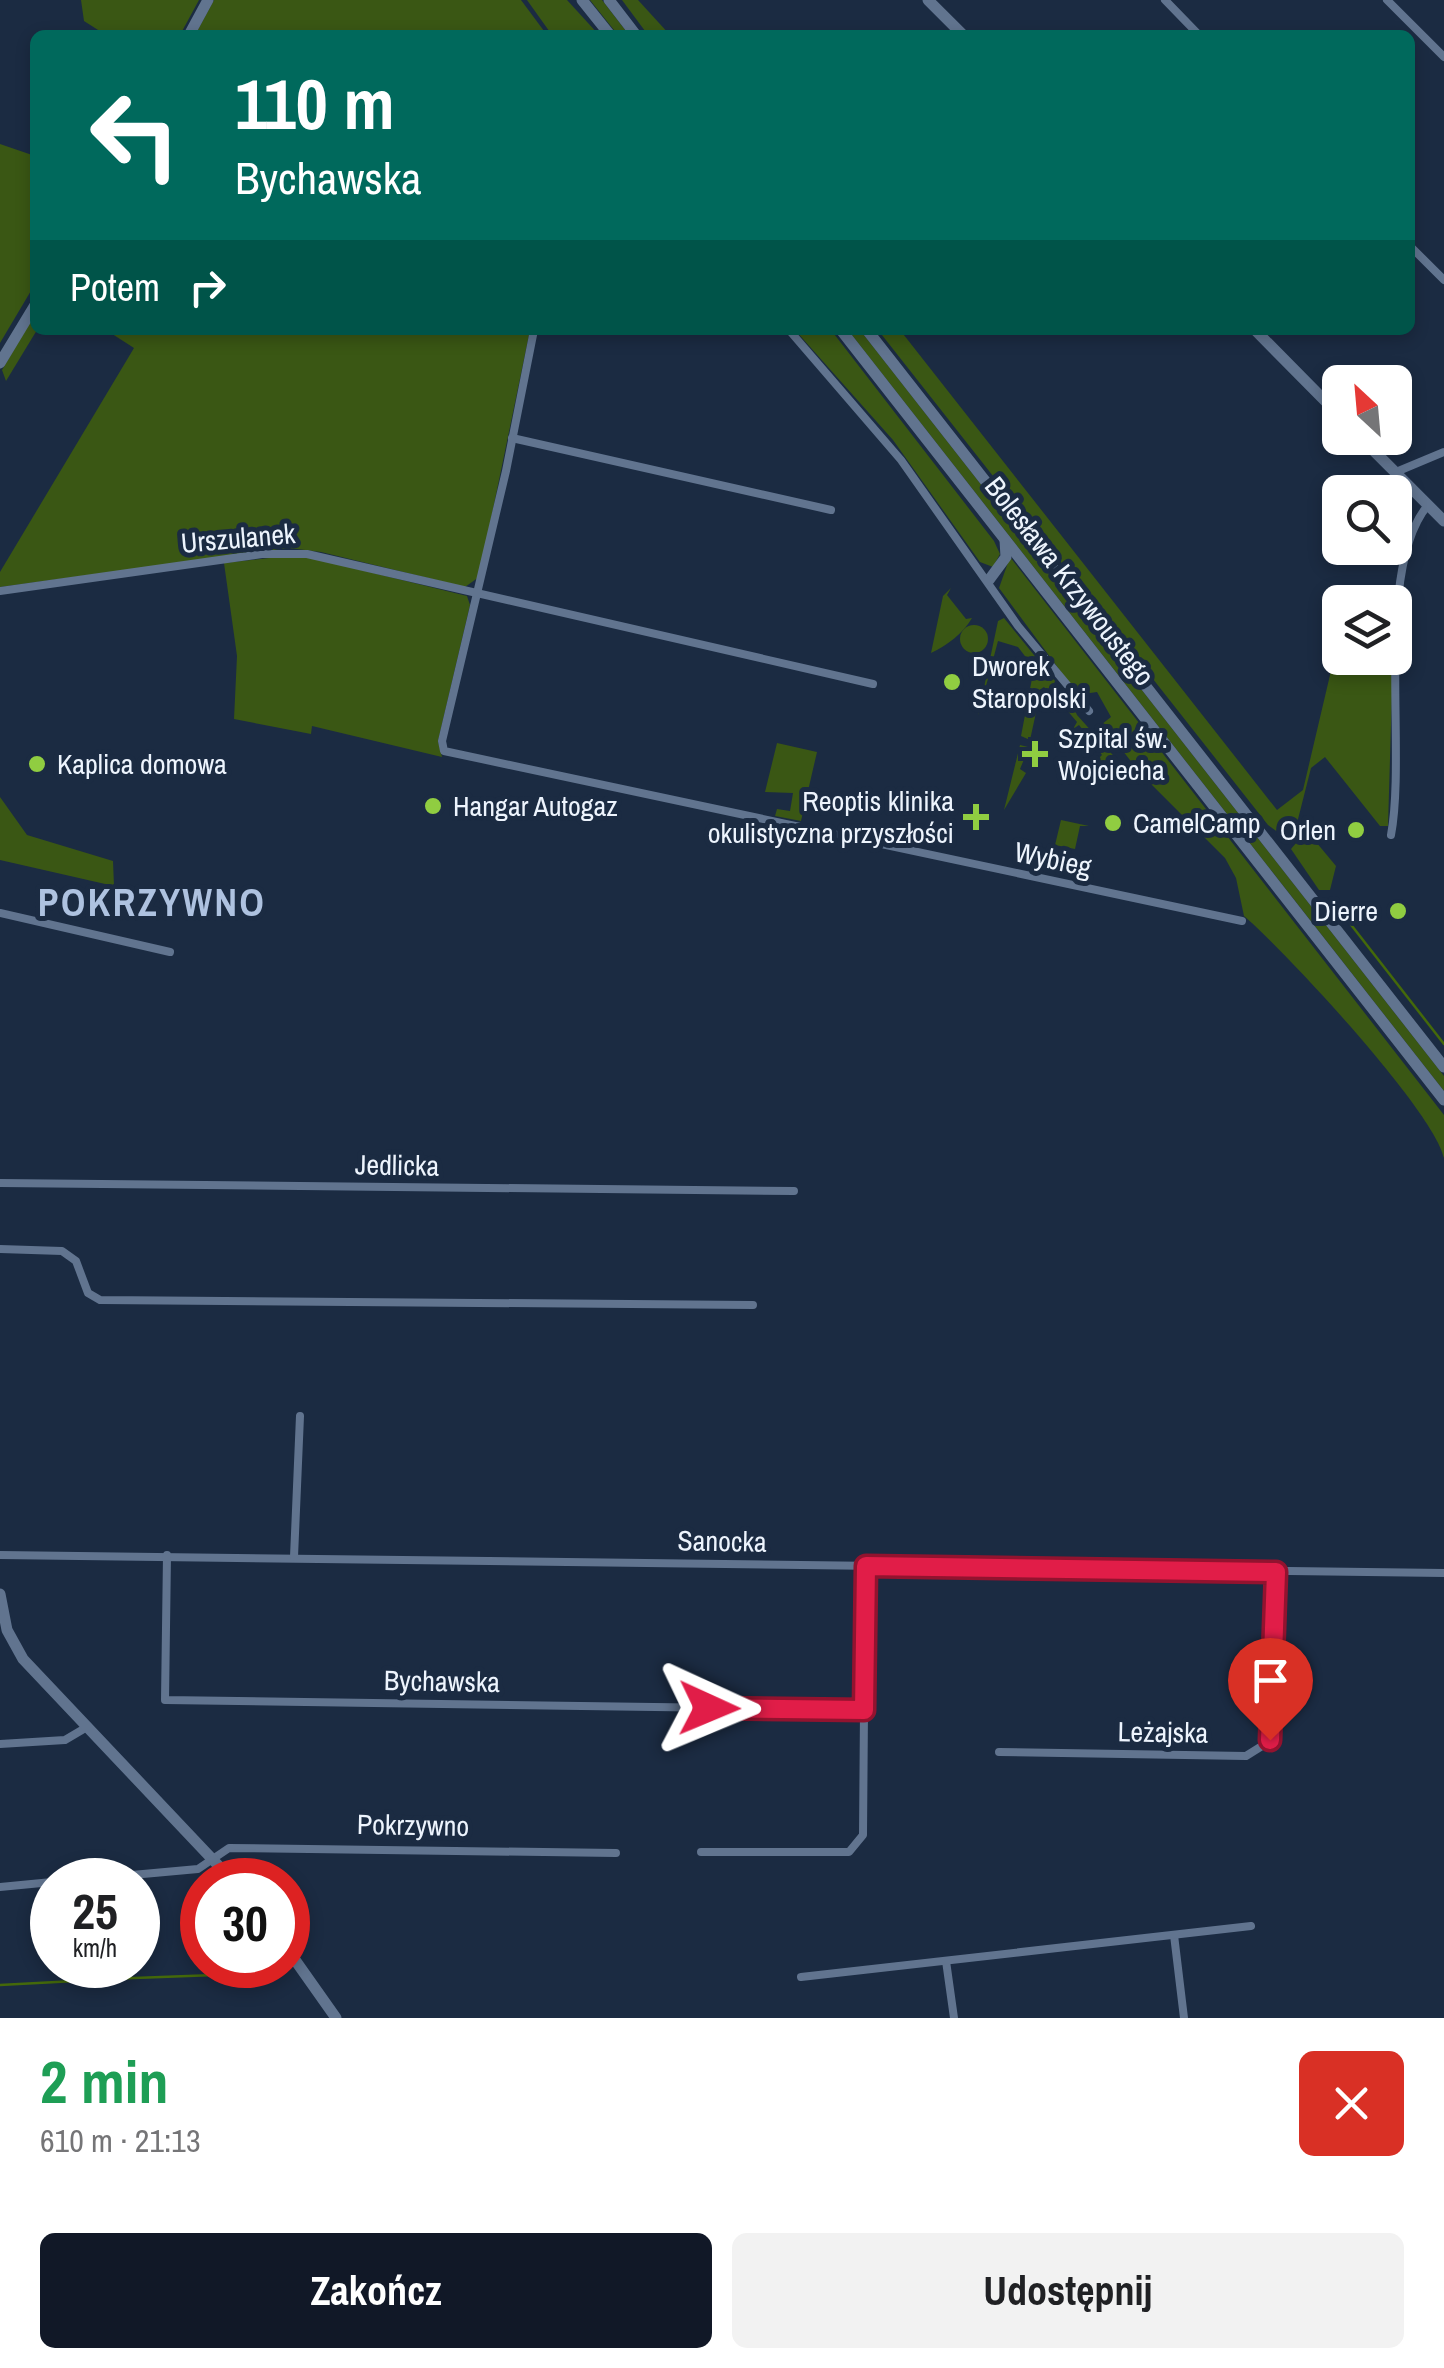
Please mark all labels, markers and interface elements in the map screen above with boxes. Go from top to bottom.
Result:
text: 110 m [235,57,395,151]
icon: left [70,70,200,200]
text: Bychawska [235,147,422,208]
icon: right [180,260,235,315]
text: Potem [70,262,160,313]
north arrow [1322,365,1412,455]
map controls [1322,365,1412,675]
street label: Bolesława Krzywoustego [976,469,1164,693]
button: search [1322,475,1412,565]
street label: Urszulanek [179,514,297,562]
button: layers [1322,585,1412,675]
place label: Dworek Staropolski [972,647,1087,717]
marker: Dworek Staropolski [941,671,963,693]
place label: Szpital św. Wojciecha [1058,719,1168,789]
marker: Szpital św. Wojciecha [1022,741,1048,767]
place label: Kaplica domowa [57,745,227,783]
marker: Kaplica domowa [26,753,48,775]
place label: Reoptis klinika okulistyczna przyszłości [708,782,954,852]
place label: Hangar Autogaz [453,787,618,825]
marker: Hangar Autogaz [422,795,444,817]
marker: Reoptis klinika okulistyczna przyszłości [963,804,989,830]
place label: CamelCamp [1133,804,1261,842]
place label: Orlen [1280,811,1336,849]
marker: CamelCamp [1102,812,1124,834]
marker: Orlen [1345,819,1367,841]
street label: Wybieg [1011,832,1095,886]
district label: POKRZYWNO [38,877,266,928]
place label: Dierre [1314,892,1378,930]
marker: Dierre [1387,900,1409,922]
street label: Jedlicka [355,1145,440,1185]
street label: Sanocka [677,1521,767,1561]
pin [1228,1638,1313,1741]
icon: arrive [1243,1653,1298,1708]
position arrow [657,1656,761,1760]
street label: Bychawska [384,1661,501,1701]
street label: Leżajska [1117,1712,1209,1752]
street label: Pokrzywno [357,1805,469,1845]
speed limit sign: 30 [180,1858,310,1988]
text: 25 [72,1877,118,1945]
text: km/h [73,1931,117,1965]
text: 2 min [40,2041,169,2122]
button: close [1299,2051,1404,2156]
text: 610 m · 21:13 [40,2119,200,2162]
button: Zakończ [40,2233,712,2348]
button: Udostępnij [732,2233,1404,2348]

